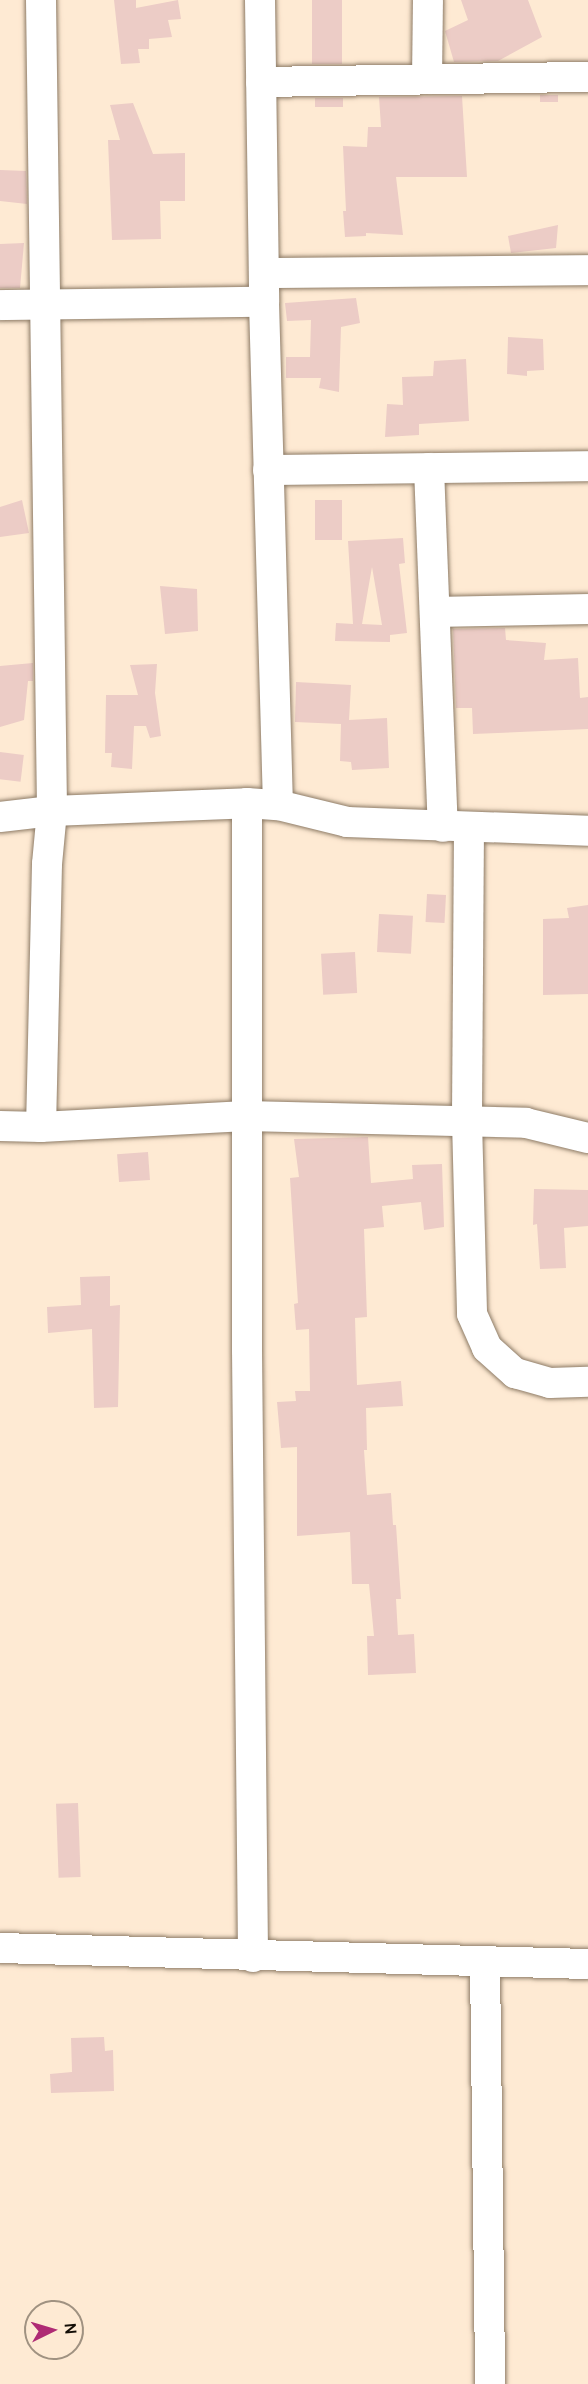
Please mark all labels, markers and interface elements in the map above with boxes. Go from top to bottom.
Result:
north arrow [24,2300,84,2360]
text: N [60,2322,80,2335]

